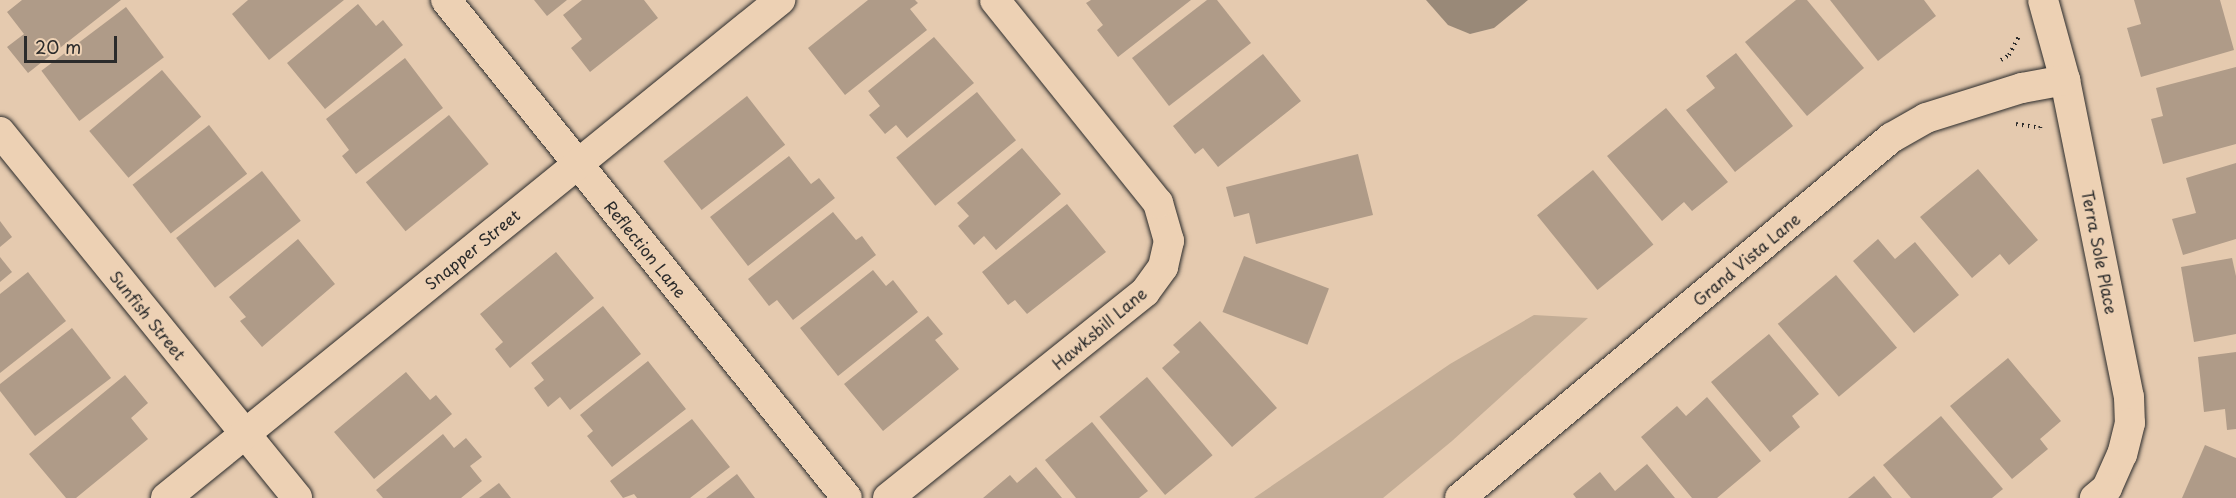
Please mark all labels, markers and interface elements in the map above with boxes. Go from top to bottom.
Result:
scale bar [27,24,120,62]
text: 20 m [35,33,81,60]
street label: Terra Sole Place [2079,188,2121,316]
street label: Reflection Lane [601,197,691,301]
street label: Snapper Street [420,205,524,293]
street label: Grand Vista Lane [1688,208,1804,310]
street label: Sunfish Street [106,266,190,364]
street label: Hawksbill Lane [1048,283,1150,373]

